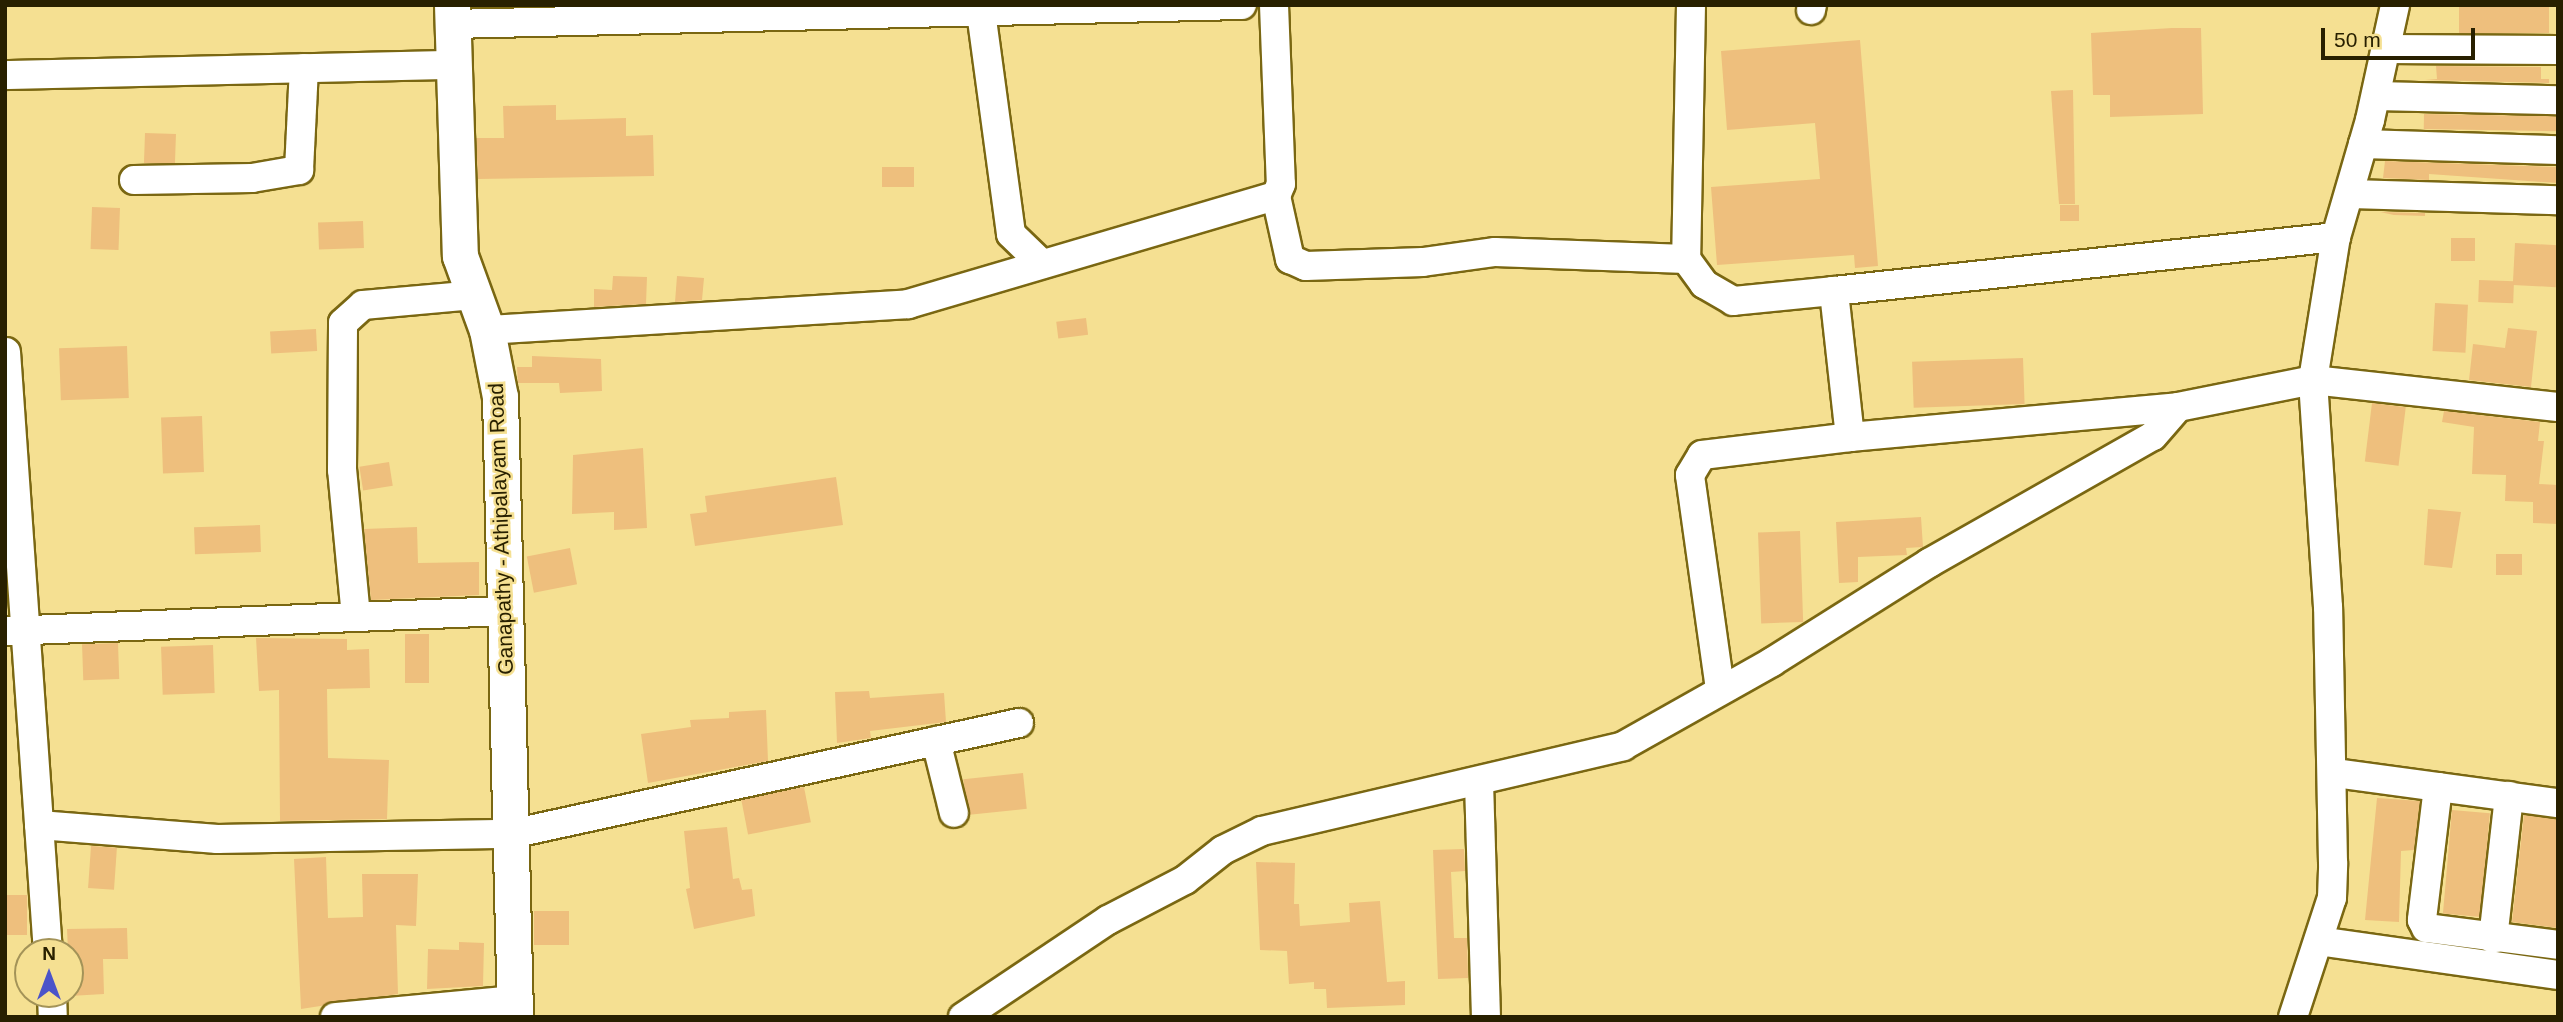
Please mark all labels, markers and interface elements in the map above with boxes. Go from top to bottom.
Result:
scale bar [2325,14,2479,58]
text: 50 m [2334,28,2381,51]
street label: Ganapathy - Athipalayam Road [483,382,519,676]
north arrow [14,938,84,1008]
text: N [42,943,56,964]

